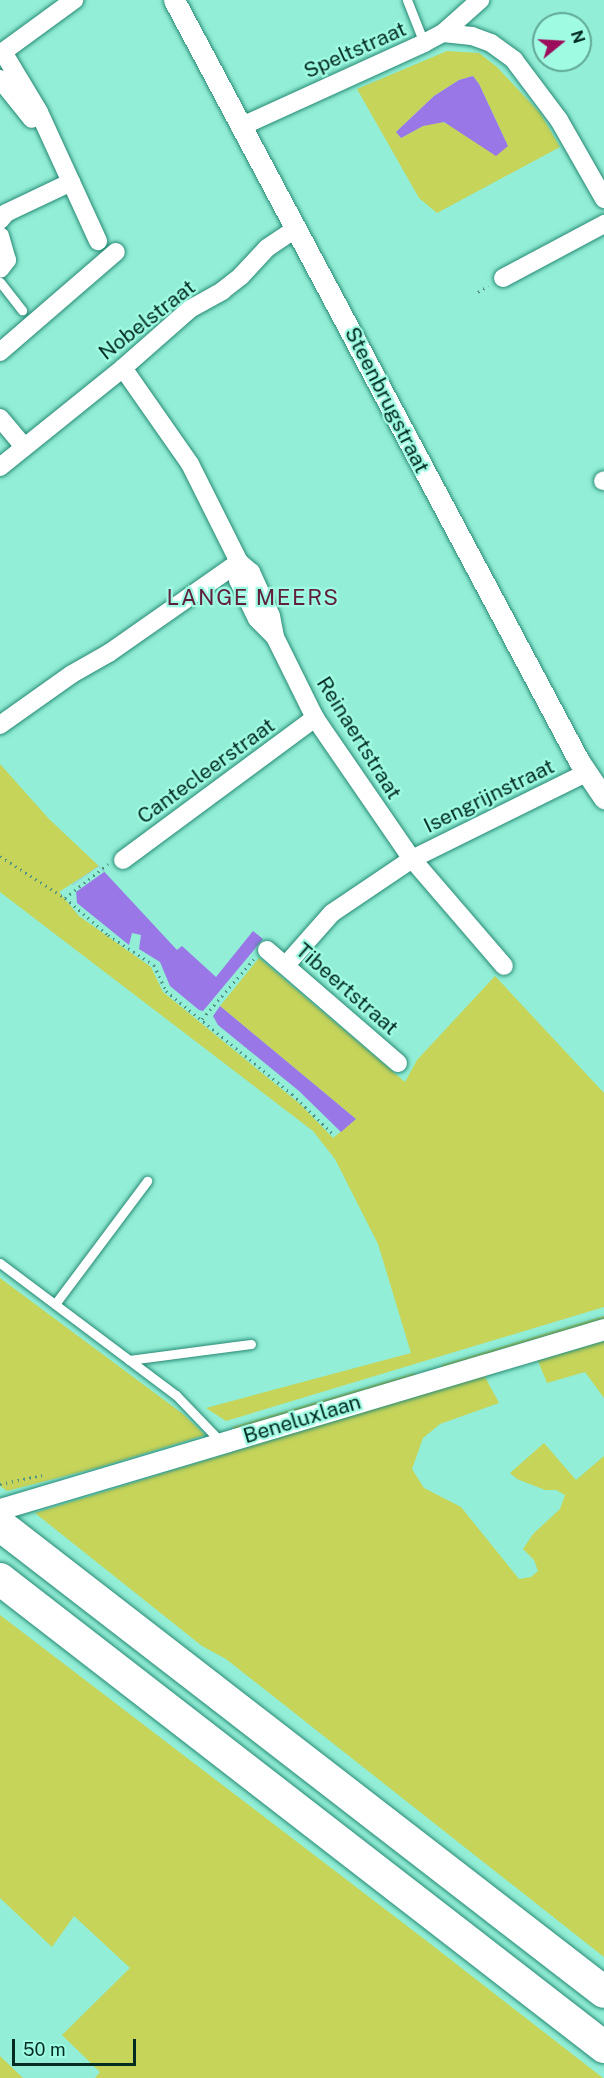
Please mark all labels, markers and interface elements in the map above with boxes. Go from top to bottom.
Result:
north arrow [532,12,592,72]
street label: Speltstraat [300,16,410,84]
text: N [567,28,589,46]
street label: Nobelstraat [94,275,200,365]
street label: Steenbrugstraat [339,323,435,477]
district label: LANGE MEERS [166,585,340,611]
street label: Reinaertstraat [311,672,407,804]
street label: Cantecleerstraat [132,713,280,829]
street label: Isengrijnstraat [420,754,558,838]
street label: Tibeertstraat [291,938,403,1040]
street label: Beneluxlaan [240,1389,364,1449]
scale bar [15,2027,140,2065]
text: 50 m [23,2039,66,2060]

